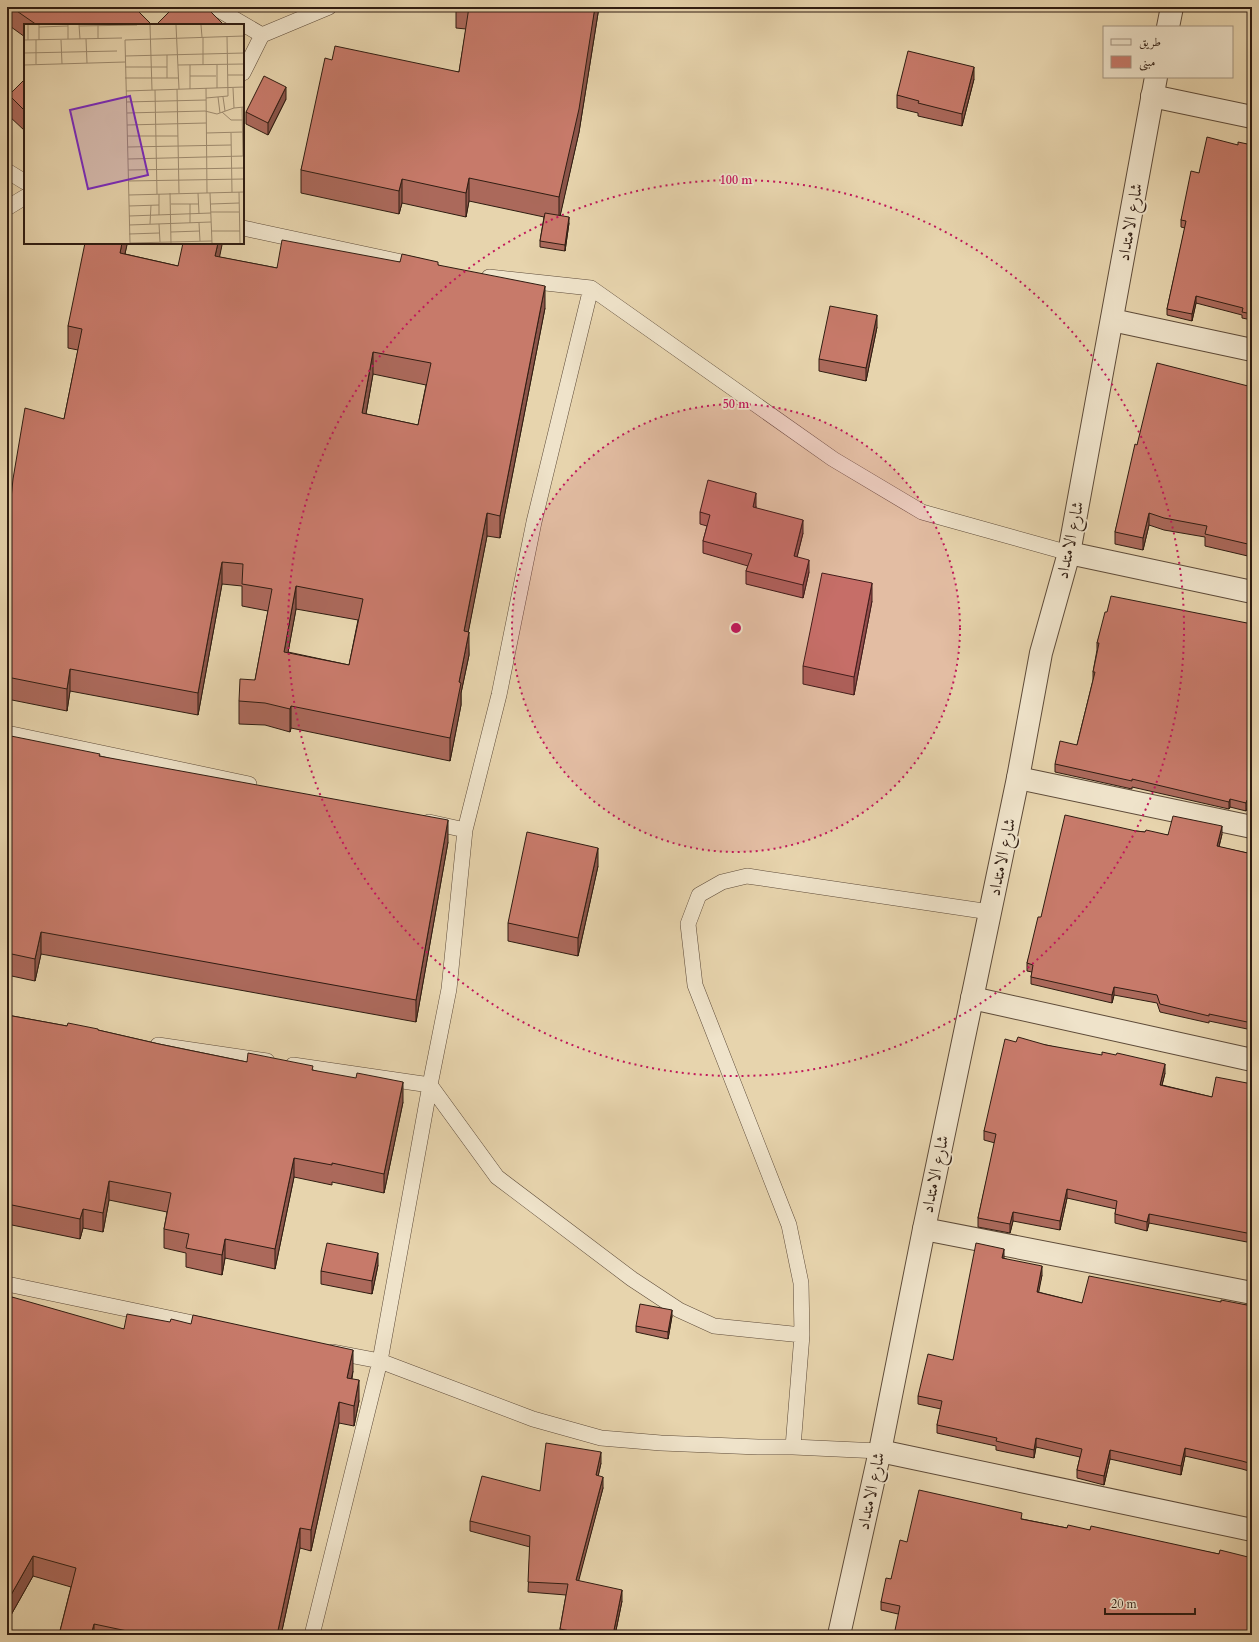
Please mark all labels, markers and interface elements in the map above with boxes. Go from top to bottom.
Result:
inset map [24,24,244,244]
legend [1103,26,1233,78]
text: طريق [1139,34,1161,50]
text: مبنى [1139,54,1155,71]
text: 100 m [720,172,753,188]
street label: شارع الامتداد [1112,181,1150,263]
text: 50 m [723,396,750,412]
street label: شارع الامتداد [1051,499,1091,581]
centre of rings [729,621,743,635]
street label: شارع الامتداد [983,816,1023,898]
street label: شارع الامتداد [916,1133,956,1215]
street label: شارع الامتداد [852,1450,892,1532]
scale bar [1105,1590,1195,1616]
text: 20 m [1111,1596,1138,1612]

